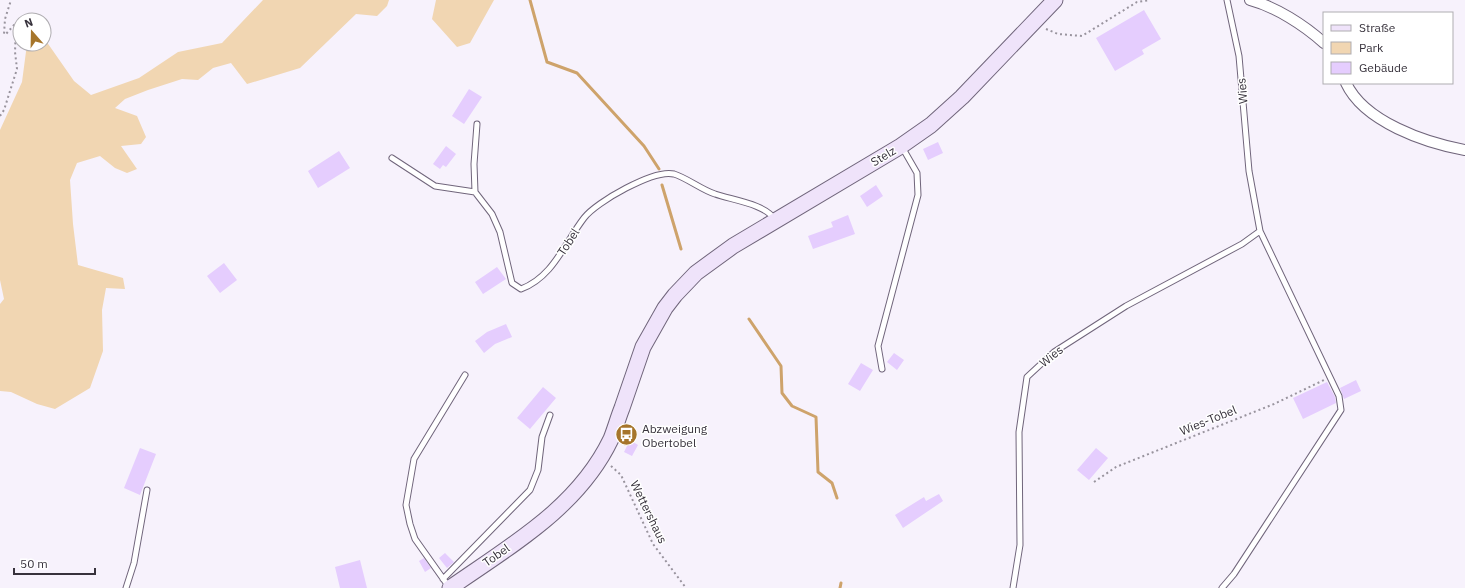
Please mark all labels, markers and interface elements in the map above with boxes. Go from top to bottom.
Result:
north arrow [12,12,52,52]
legend [1323,12,1453,84]
text: N [22,15,35,31]
text: Straße [1359,20,1396,35]
text: Park [1359,40,1384,55]
text: Gebäude [1359,60,1408,75]
street label: Wies [1233,77,1251,105]
street label: Stelz [868,143,899,169]
street label: Tobel [554,225,582,259]
street label: Wies [1036,342,1066,370]
street label: Wies-Tobel [1177,402,1239,438]
place label: Abzweigung Obertobel [642,421,708,450]
bus stop icon: Abzweigung Obertobel [613,422,639,448]
street label: Wettershaus [627,478,671,546]
street label: Tobel [480,540,512,570]
scale bar [14,550,95,576]
text: 50 m [20,556,48,571]

